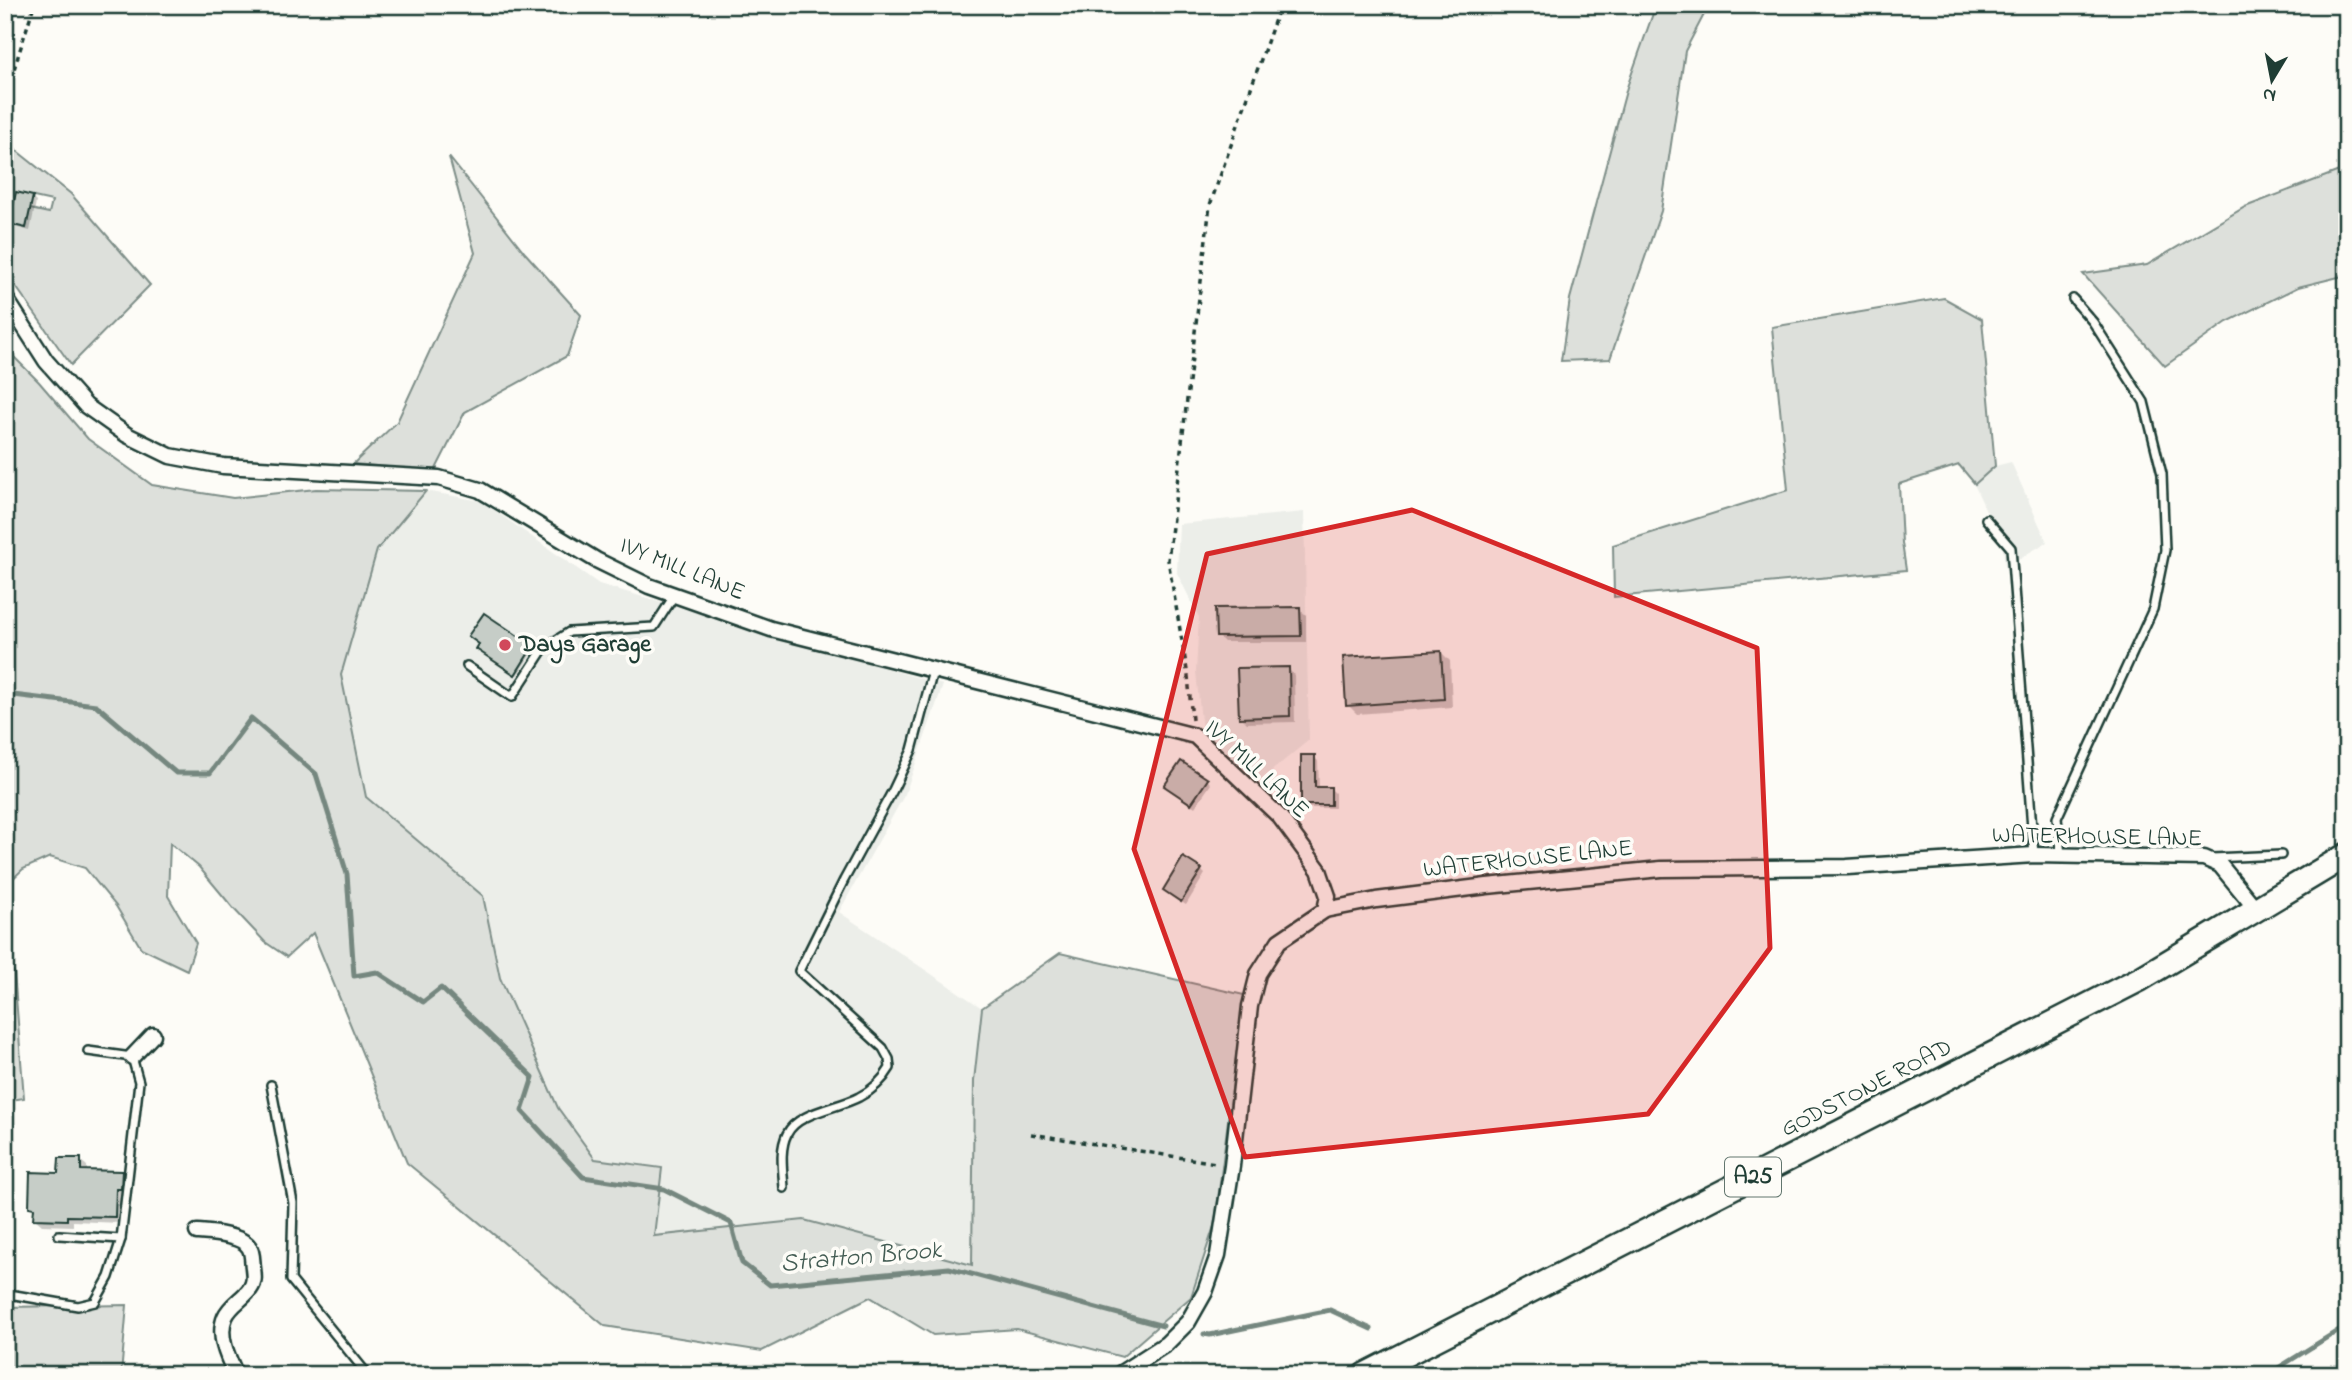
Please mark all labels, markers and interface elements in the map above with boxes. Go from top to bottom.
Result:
north arrow [2236,46,2306,116]
text: N [2261,80,2278,109]
street label: IVY MILL LANE [614,529,750,611]
place label: Days Garage [518,628,652,664]
marker: Days Garage [497,637,513,653]
street label: IVY MILL LANE [1196,712,1316,828]
street label: WATERHOUSE LANE [1992,819,2202,857]
street label: WATERHOUSE LANE [1422,832,1634,888]
street label: GODSTONE ROAD [1775,1031,1959,1147]
road number: A25 [1725,1158,1781,1196]
water label: Stratton Brook [779,1232,944,1284]

